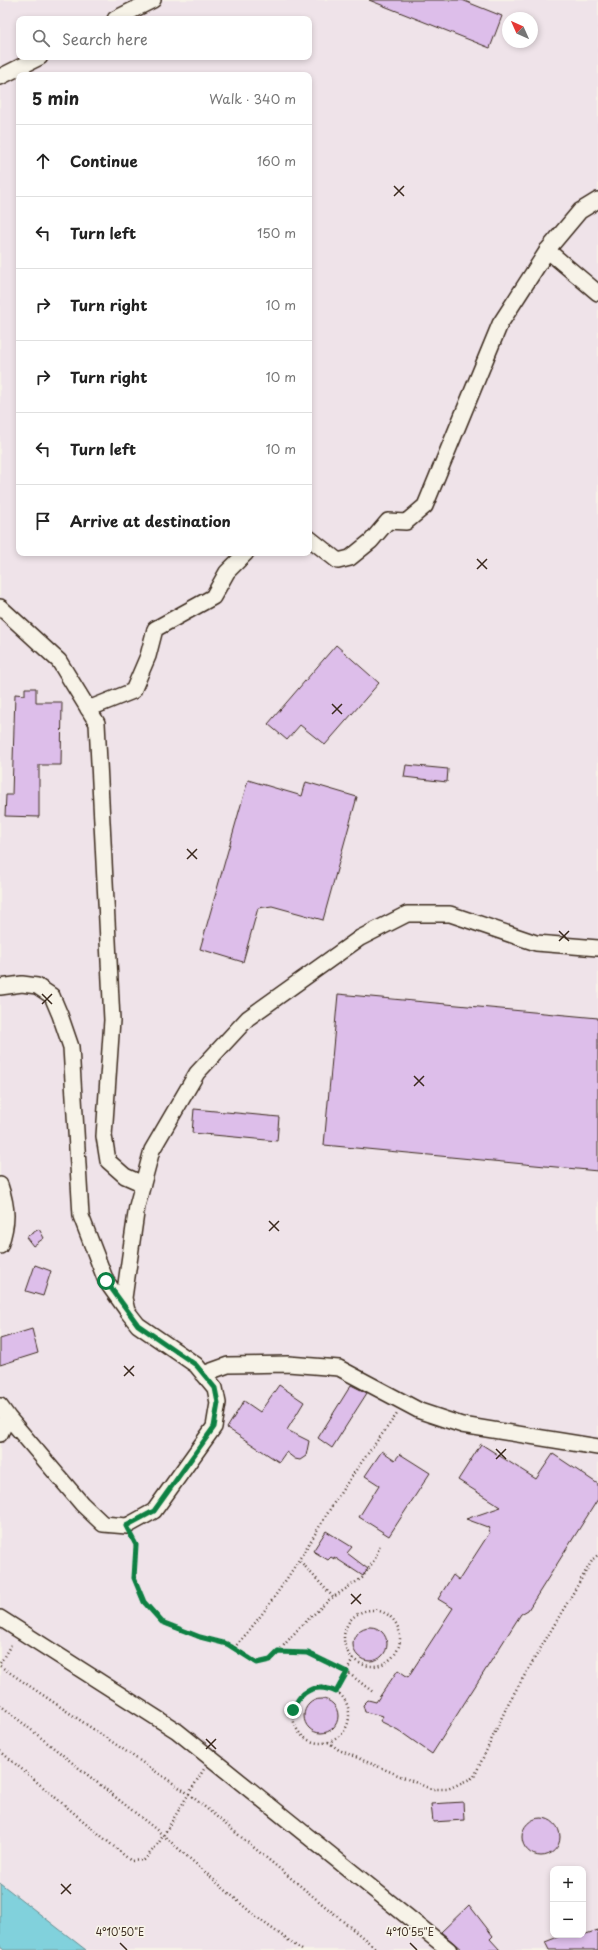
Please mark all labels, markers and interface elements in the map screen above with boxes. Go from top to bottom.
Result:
north arrow [502,12,538,48]
search box [16,16,312,60]
icon: search [30,27,52,49]
text: Search here [62,27,148,50]
text: 5 min [32,85,79,111]
text: Walk · 340 m [209,89,296,108]
text: Continue [70,149,138,172]
icon: ahead [32,150,54,172]
text: 160 m [257,151,296,170]
text: Turn left [70,221,136,244]
icon: left [32,222,54,244]
text: 150 m [257,223,296,242]
text: Turn right [70,293,147,316]
icon: right [32,294,54,316]
text: 10 m [266,295,296,314]
text: Turn right [70,365,147,388]
icon: right [32,366,54,388]
text: 10 m [266,367,296,386]
text: Turn left [70,437,136,460]
icon: left [32,438,54,460]
text: 10 m [266,439,296,458]
text: Arrive at destination [70,509,231,532]
icon: arrive [32,510,54,532]
route start [97,1272,115,1290]
route end [284,1701,302,1719]
map controls [550,1866,586,1938]
button: + [550,1866,586,1902]
button: − [550,1902,586,1938]
text: 4°10'50"E [96,1924,144,1939]
text: 4°10'55"E [386,1924,434,1939]

